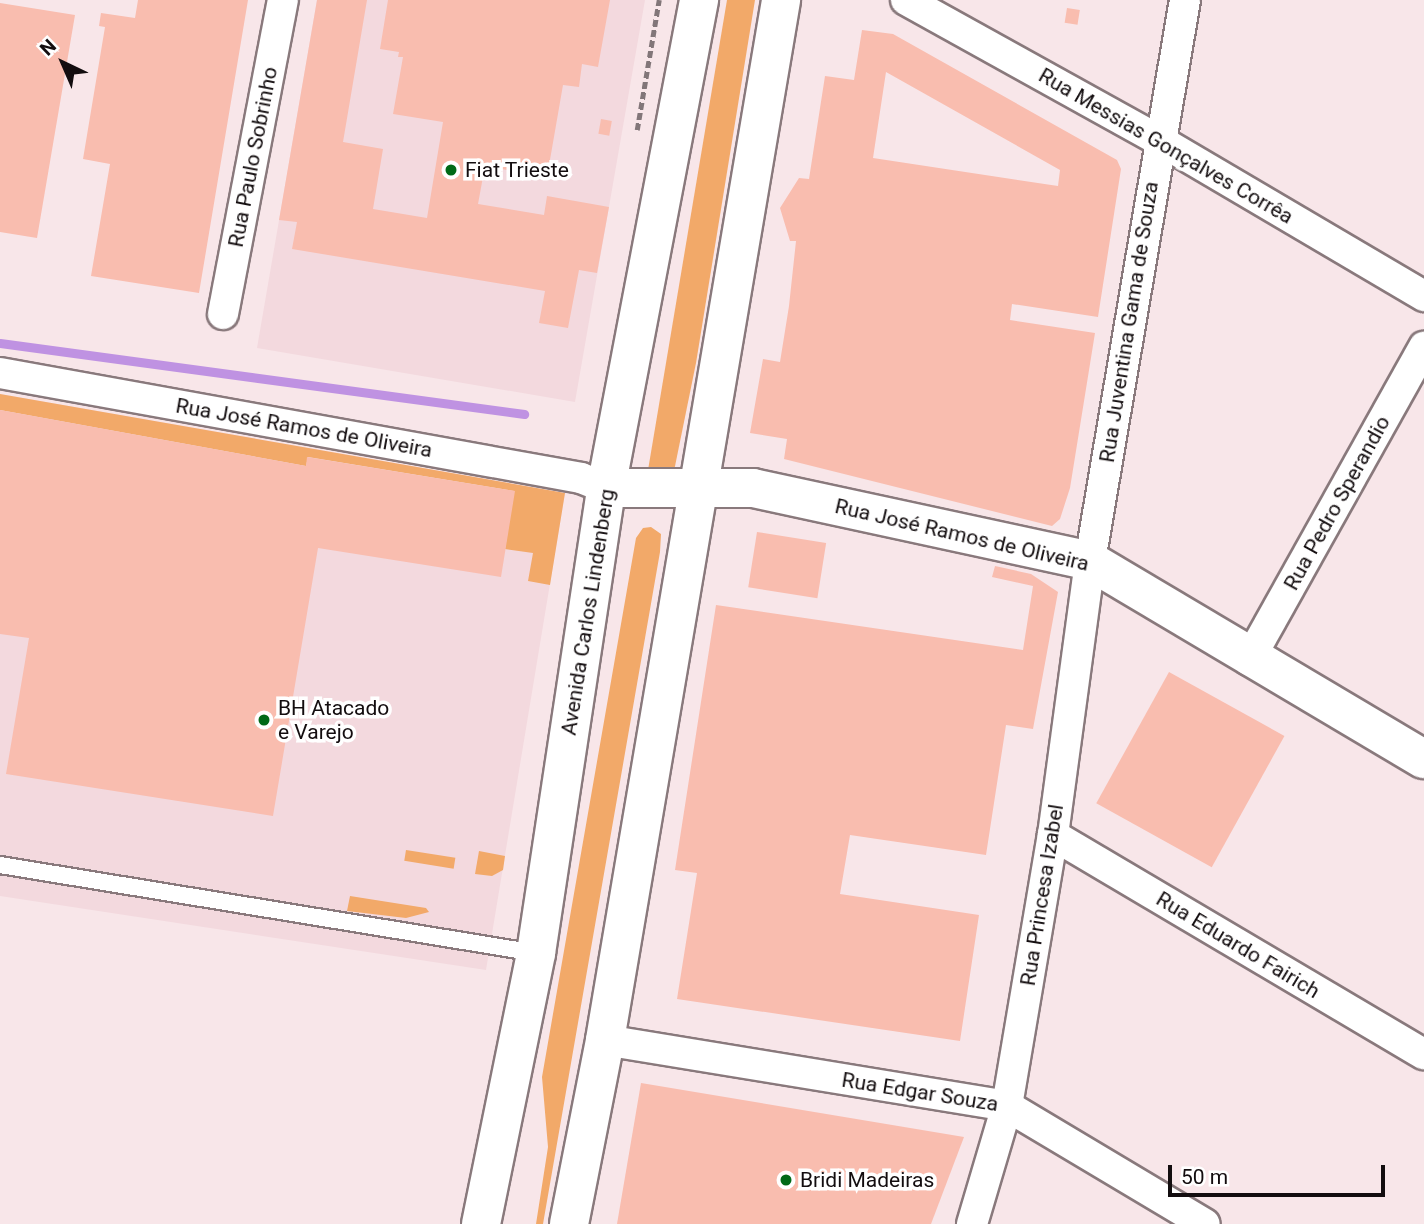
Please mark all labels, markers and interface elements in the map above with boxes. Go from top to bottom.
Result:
north arrow [28,28,98,98]
text: N [35,35,61,60]
street label: Rua Messias Gonçalves Corrêa [1034,63,1298,229]
street label: Rua Paulo Sobrinho [223,65,283,249]
place label: Fiat Trieste [465,157,569,183]
marker: Fiat Trieste [443,162,459,178]
street label: Rua Juventina Gama de Souza [1094,180,1164,464]
street label: Rua José Ramos de Oliveira [174,393,434,463]
street label: Rua Pedro Sperandio [1279,411,1395,595]
street label: Avenida Carlos Lindenberg [556,487,620,737]
street label: Rua José Ramos de Oliveira [833,493,1091,577]
place label: BH Atacado e Varejo [278,695,389,745]
marker: BH Atacado e Varejo [256,712,272,728]
street label: Rua Princesa Izabel [1015,802,1069,988]
street label: Rua Eduardo Fairich [1152,886,1324,1004]
street label: Rua Edgar Souza [840,1067,1000,1117]
scale bar [1172,1150,1389,1194]
text: 50 m [1181,1165,1228,1189]
place label: Bridi Madeiras [800,1167,934,1193]
marker: Bridi Madeiras [778,1172,794,1188]

